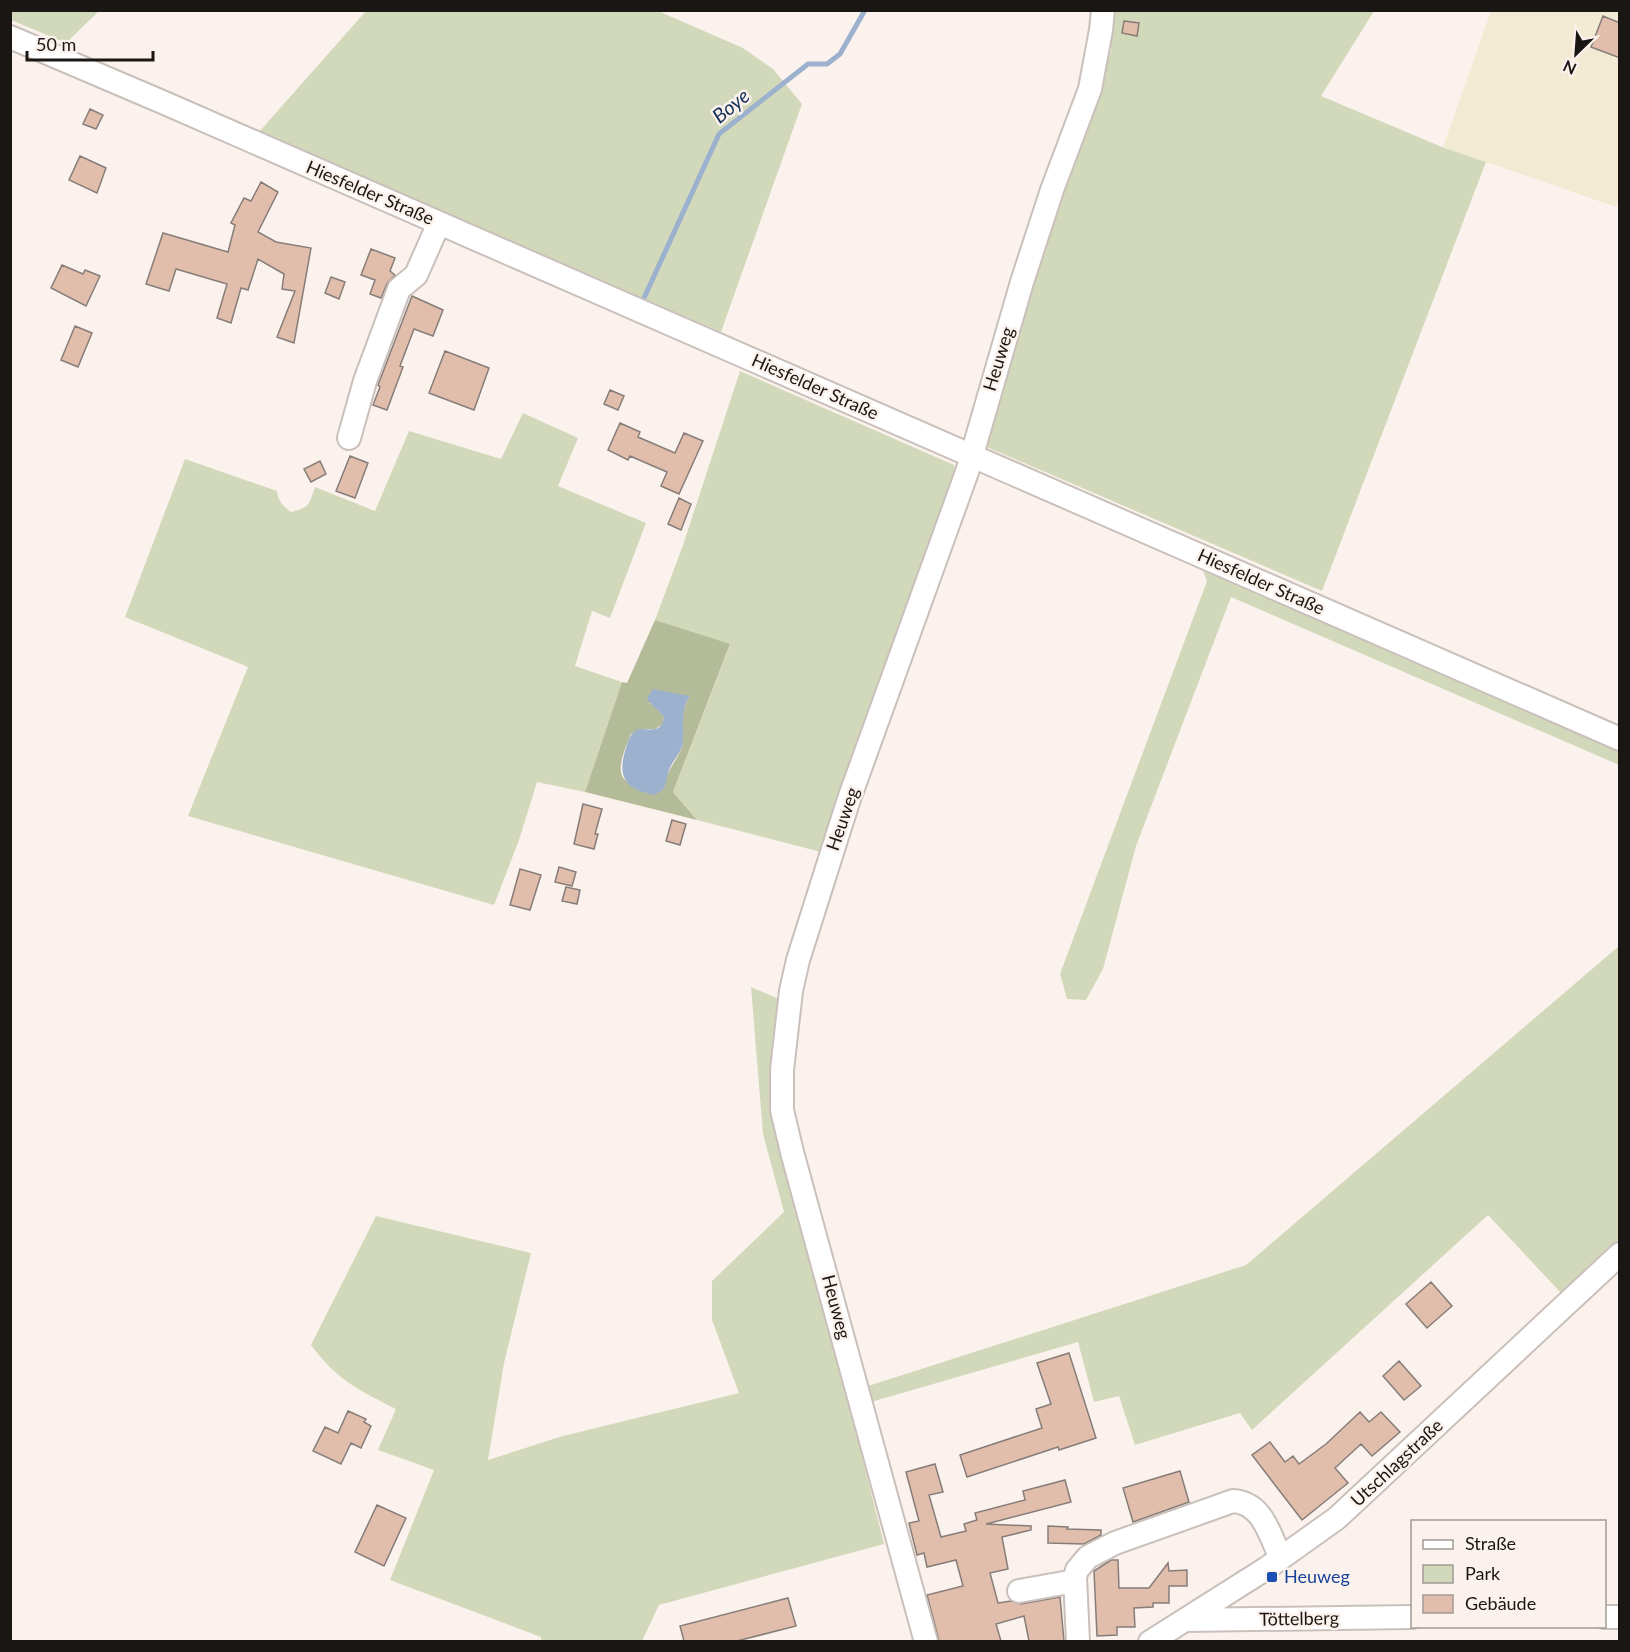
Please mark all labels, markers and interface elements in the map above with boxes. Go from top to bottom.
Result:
scale bar [27,24,153,62]
north arrow [1546,24,1606,84]
text: 50 m [36,33,76,55]
text: N [1560,57,1579,79]
water label: Boye [707,83,754,127]
street label: Hiesfelder Straße [303,155,437,229]
street label: Heuweg [978,324,1018,393]
street label: Hiesfelder Straße [749,348,882,424]
street label: Hiesfelder Straße [1195,543,1328,619]
street label: Heuweg [821,784,863,853]
street label: Heuweg [818,1272,856,1341]
street label: Utschlagstraße [1346,1414,1447,1511]
legend [1411,1520,1606,1628]
text: Straße [1465,1532,1516,1554]
text: Park [1465,1562,1501,1584]
place label: Heuweg [1284,1565,1350,1587]
marker: Heuweg [1265,1570,1279,1584]
text: Gebäude [1465,1592,1536,1614]
street label: Töttelberg [1259,1606,1339,1630]

